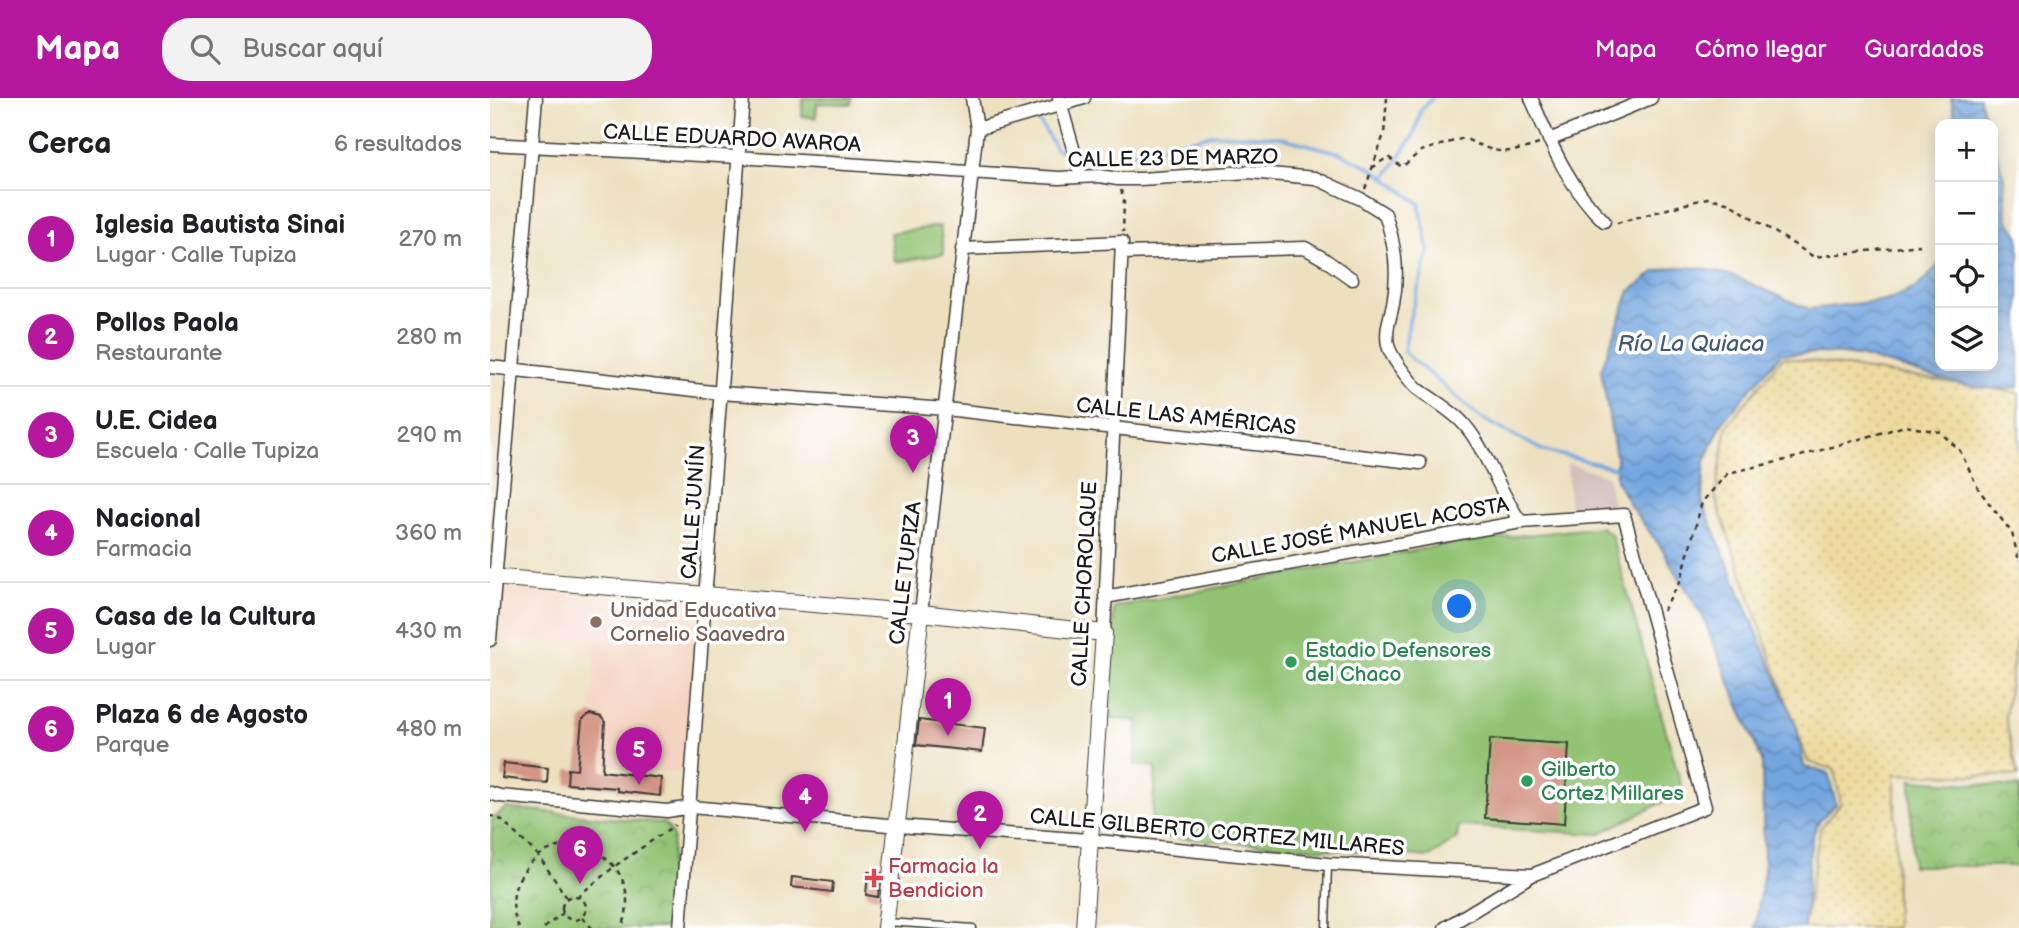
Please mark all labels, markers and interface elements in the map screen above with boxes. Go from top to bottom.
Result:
search box [162,18,652,81]
text: Mapa [35,29,120,69]
icon: search [186,30,224,68]
text: Buscar aquí [242,34,383,65]
text: Mapa [1595,35,1657,64]
text: Cómo llegar [1695,35,1826,64]
text: Guardados [1864,35,1984,64]
street label: CALLE EDUARDO AVAROA [602,119,862,158]
map controls [1935,119,1998,371]
button: + [1935,119,1998,182]
text: Cerca [28,126,111,162]
text: 6 resultados [334,130,462,158]
street label: CALLE 23 DE MARZO [1067,144,1279,173]
button: − [1935,182,1998,245]
text: Iglesia Bautista Sinai [95,210,345,241]
text: 1 [46,225,56,253]
text: 270 m [398,225,462,253]
text: Lugar · Calle Tupiza [95,241,297,269]
button: locate [1935,245,1998,308]
text: Pollos Paola [95,308,239,339]
button: layers [1935,308,1998,371]
text: 2 [44,323,58,351]
text: 280 m [396,323,462,351]
water label: Río La Quiaca [1618,330,1764,358]
text: Restaurante [95,339,222,367]
street label: CALLE LAS AMÉRICAS [1075,393,1297,440]
text: U.E. Cidea [95,406,218,437]
pin: 3 [890,415,936,473]
text: 3 [44,421,58,449]
text: 290 m [396,421,462,449]
text: Escuela · Calle Tupiza [95,437,319,465]
street label: CALLE JUNÍN [676,444,711,580]
street label: CALLE CHOROLQUE [1067,481,1102,687]
street label: CALLE JOSÉ MANUEL ACOSTA [1209,492,1511,569]
street label: CALLE TUPIZA [884,500,927,646]
text: Nacional [95,504,201,535]
text: 4 [44,519,58,547]
text: 360 m [395,519,462,547]
text: Farmacia [95,535,192,563]
your location [1442,589,1476,623]
place label: Unidad Educativa Cornelio Saavedra [610,598,785,647]
text: Casa de la Cultura [95,602,316,633]
marker: Unidad Educativa Cornelio Saavedra [588,614,604,630]
text: 5 [44,617,58,645]
text: 430 m [395,617,462,645]
text: Lugar [95,633,156,661]
place label: Estadio Defensores del Chaco [1305,638,1491,687]
marker: Estadio Defensores del Chaco [1283,654,1299,670]
pin: 1 [925,678,971,736]
text: Plaza 6 de Agosto [95,700,308,731]
text: 6 [44,715,58,743]
text: 480 m [396,715,462,743]
pin: 5 [616,727,662,785]
text: Parque [95,731,169,759]
place label: Gilberto Cortez Millares [1541,757,1684,806]
marker: Gilberto Cortez Millares [1519,773,1535,789]
pin: 4 [782,774,828,832]
pin: 2 [957,791,1003,849]
street label: CALLE GILBERTO CORTEZ MILLARES [1029,804,1405,861]
pin: 6 [557,826,603,884]
place label: Farmacia la Bendicion [888,854,999,903]
marker: Farmacia la Bendicion [866,870,882,886]

